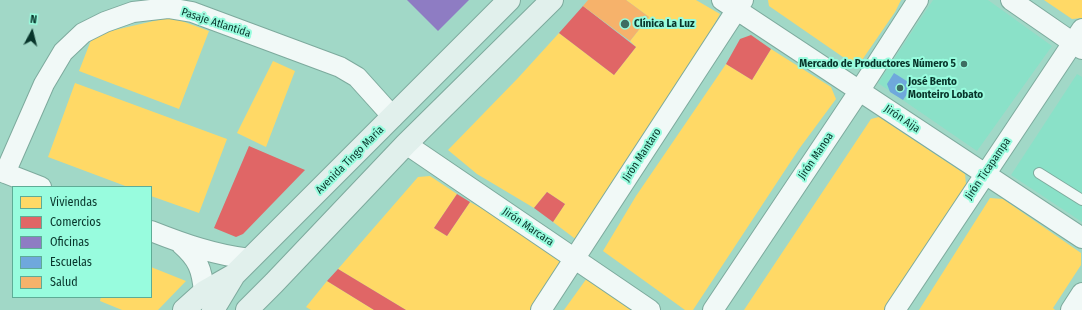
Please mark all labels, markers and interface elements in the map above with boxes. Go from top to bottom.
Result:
street label: Pasaje Atlantida [180,6,252,40]
north arrow [12,12,52,52]
text: N [29,13,38,26]
place label: Clínica La Luz [634,17,695,31]
marker: Clínica La Luz [619,18,631,30]
place label: Mercado de Productores Número 5 [799,57,956,71]
marker: Mercado de Productores Número 5 [959,59,969,69]
place label: José Bento Monteiro Lobato [908,75,983,101]
marker: José Bento Monteiro Lobato [895,83,905,93]
street label: Jirón Aija [882,102,922,136]
street label: Avenida Tingo María [313,123,387,197]
street label: Jirón Mantaro [620,126,664,184]
street label: Jirón Manoa [796,130,836,182]
street label: Jirón Ticapampa [962,135,1014,203]
legend [12,186,152,298]
text: Viviendas [50,195,97,209]
street label: Jirón Marcara [500,205,556,249]
text: Comercios [50,215,101,229]
text: Oficinas [50,235,89,249]
text: Escuelas [50,255,92,269]
text: Salud [50,275,78,289]

